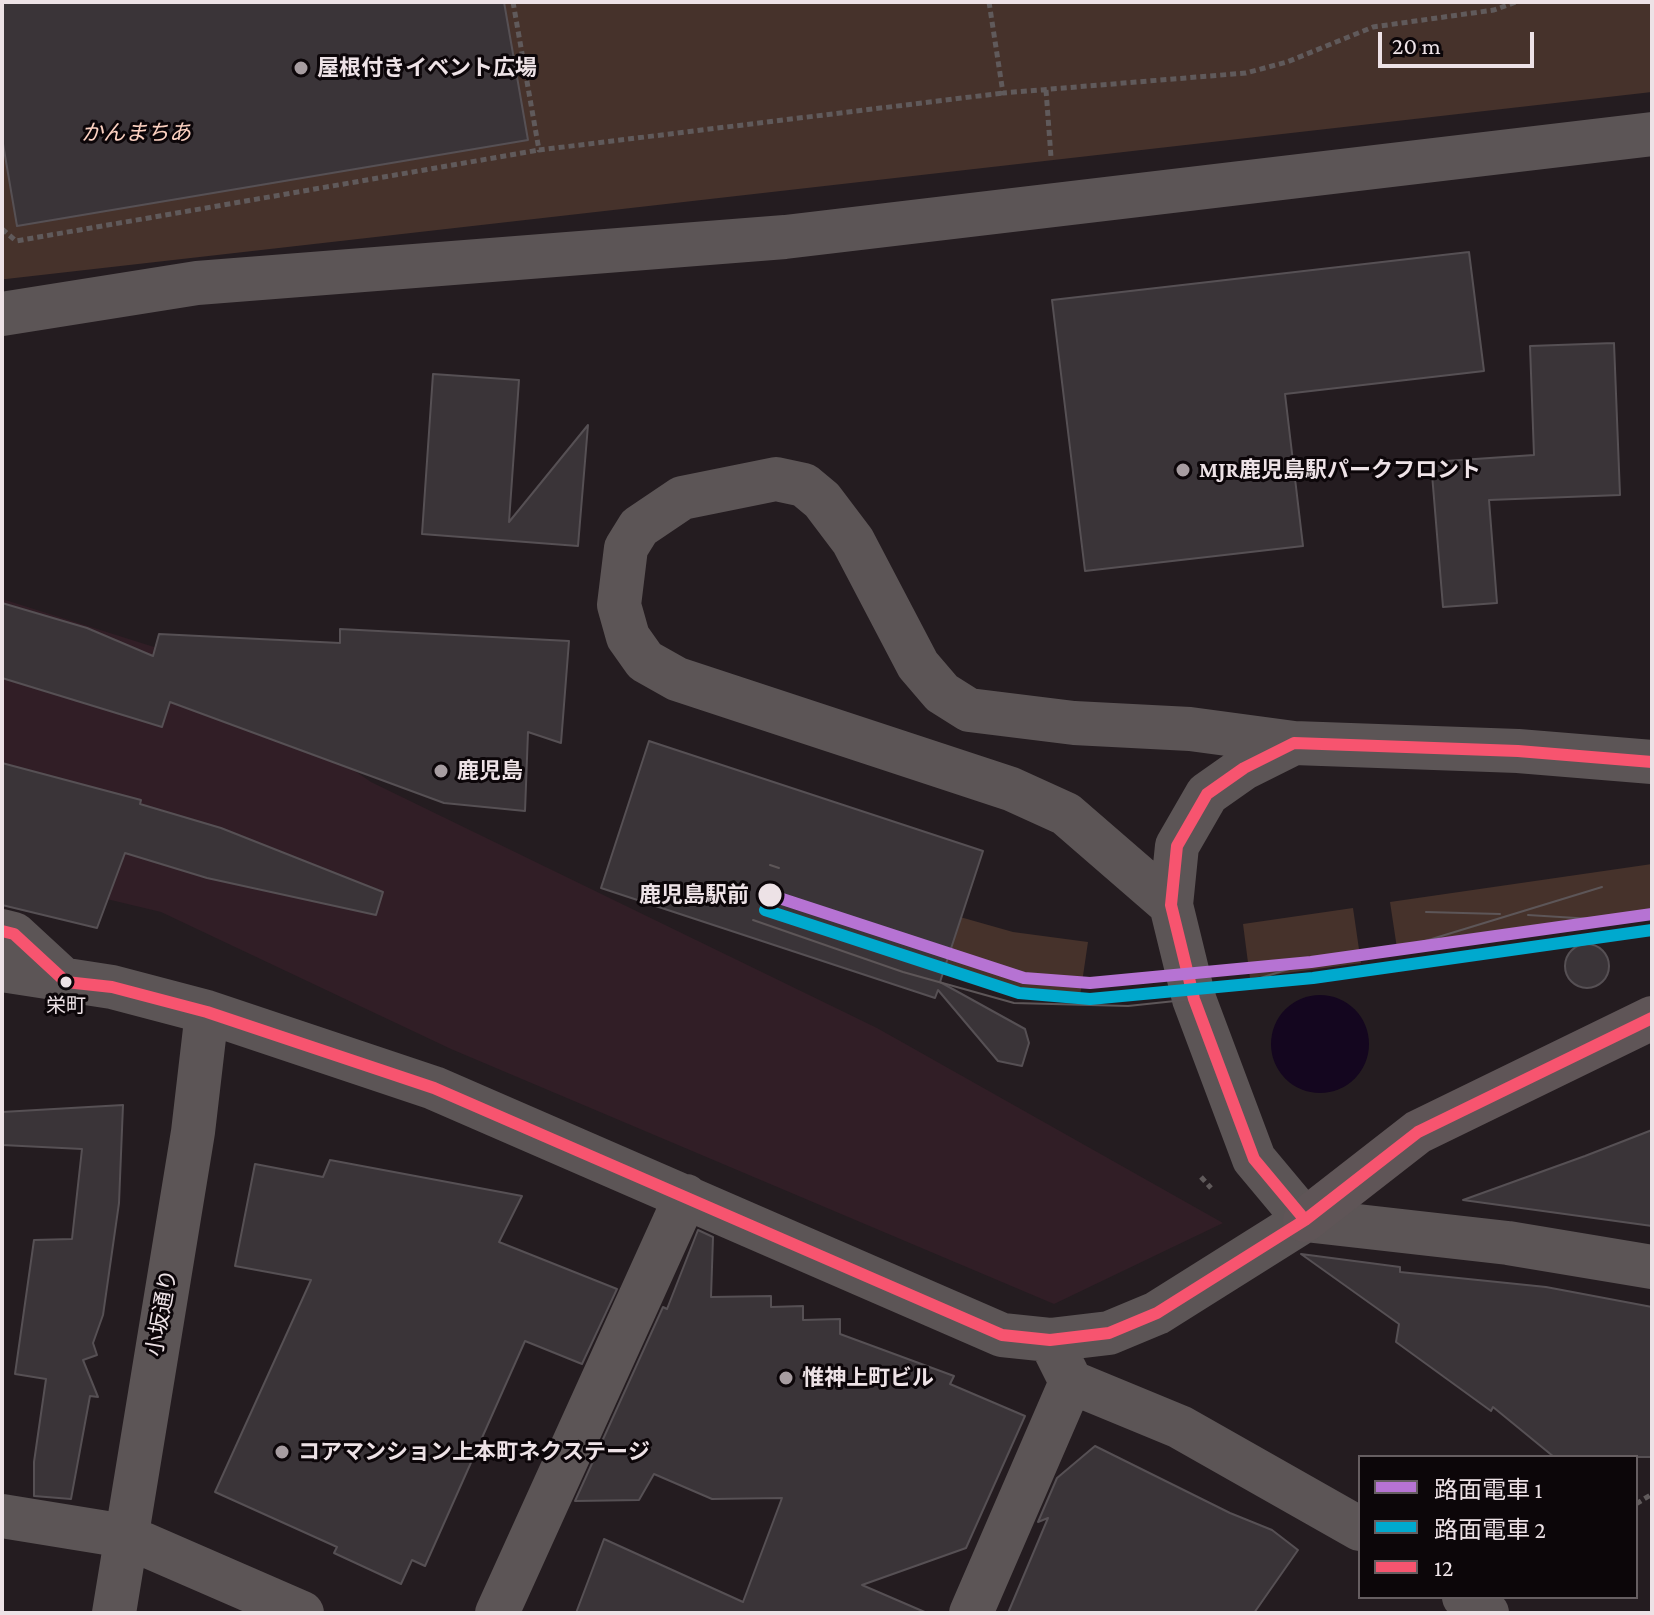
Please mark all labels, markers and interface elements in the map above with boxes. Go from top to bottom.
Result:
scale bar [1382,16,1538,66]
text: 20 m [1392,32,1441,59]
place label: 屋根付きイベント広場 [317,55,537,81]
marker: 屋根付きイベント広場 [292,59,310,77]
park label: かんまちあ [81,120,191,146]
place label: MJR鹿児島駅パークフロント [1199,457,1481,483]
marker: MJR鹿児島駅パークフロント [1174,461,1192,479]
place label: 鹿児島 [457,758,523,784]
marker: 鹿児島 [432,762,450,780]
marker: 鹿児島駅前 [756,881,784,909]
place label: 鹿児島駅前 [639,882,749,908]
marker: 栄町 [58,974,74,990]
place label: 栄町 [46,994,86,1018]
street label: 小坂通り [141,1267,183,1359]
place label: 惟神上町ビル [802,1365,934,1391]
marker: 惟神上町ビル [777,1369,795,1387]
place label: コアマンション上本町ネクステージ [298,1439,650,1465]
marker: コアマンション上本町ネクステージ [273,1443,291,1461]
legend [1358,1455,1638,1599]
text: 路面電車 1 [1434,1476,1542,1503]
text: 路面電車 2 [1434,1516,1546,1543]
text: 12 [1434,1554,1453,1581]

